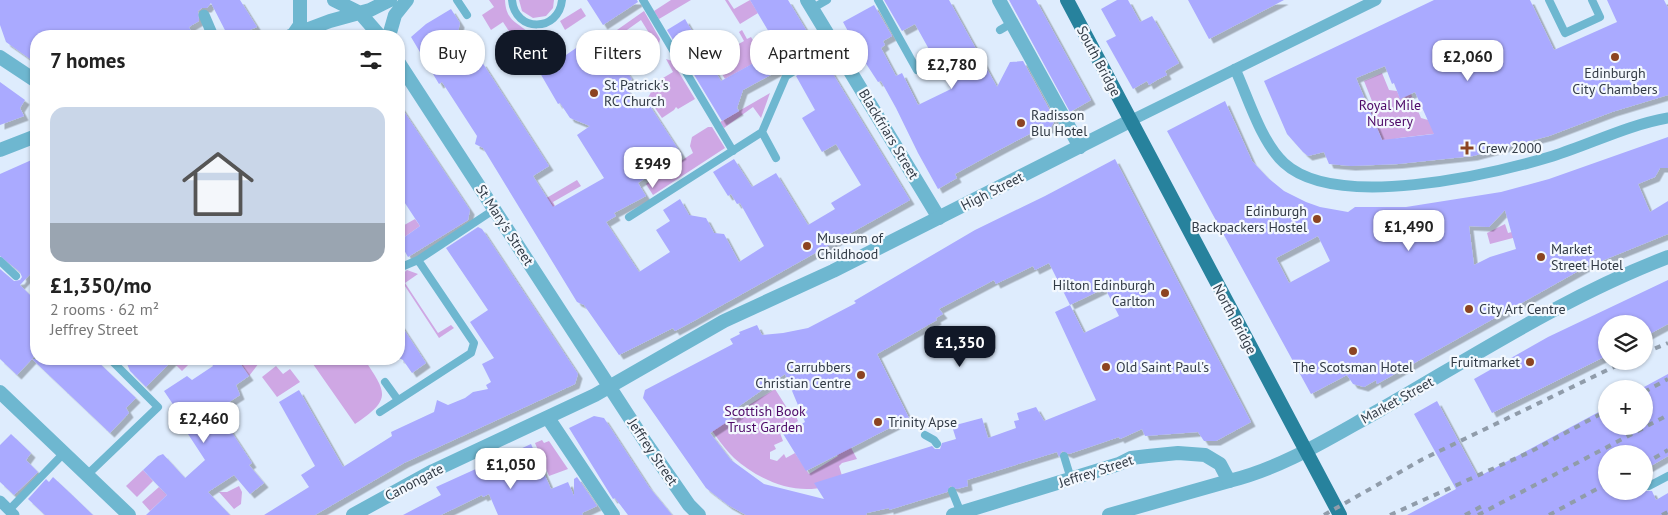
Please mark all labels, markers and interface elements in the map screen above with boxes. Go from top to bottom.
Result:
street label: South Bridge [1073,23,1125,99]
chip: Buy [420,30,485,75]
chip: Rent [495,30,566,75]
chip: Filters [576,30,660,75]
chip: New [670,30,740,75]
chip: Apartment [750,30,868,75]
pin: £2,060 [1427,39,1509,82]
icon: filters [357,46,385,74]
text: £2,060 [1443,46,1493,66]
text: 7 homes [50,47,125,74]
pin: £2,780 [911,48,993,90]
marker: Edinburgh City Chambers [1609,51,1621,63]
text: £2,780 [927,54,977,74]
place label: Edinburgh City Chambers [1572,64,1658,98]
place label: St Patrick's RC Church [604,76,669,110]
street label: Blackfriars Street [855,86,923,183]
marker: St Patrick's RC Church [588,87,600,99]
park label: Royal Mile Nursery [1359,96,1421,130]
place label: Radisson Blu Hotel [1031,106,1087,140]
marker: Radisson Blu Hotel [1015,117,1027,129]
icon: home [173,139,263,229]
place label: Crew 2000 [1478,139,1542,157]
marker: Crew 2000 [1460,141,1474,155]
pin: £949 [623,146,683,189]
text: £949 [635,153,671,173]
street label: High Street [958,167,1027,214]
street label: St Mary's Street [472,181,538,269]
place label: Edinburgh Backpackers Hostel [1191,202,1307,236]
pin: £1,490 [1368,210,1450,252]
marker: Edinburgh Backpackers Hostel [1311,213,1323,225]
text: £1,490 [1384,216,1434,236]
place label: Museum of Childhood [817,229,884,263]
marker: Museum of Childhood [801,240,813,252]
place label: Market Street Hotel [1551,240,1623,274]
marker: Market Street Hotel [1535,251,1547,263]
text: £1,350/mo [50,272,152,299]
place label: Hilton Edinburgh Carlton [1053,276,1155,310]
street label: North Bridge [1209,281,1261,357]
marker: Hilton Edinburgh Carlton [1159,287,1171,299]
text: 2 rooms · 62 m² [50,299,159,319]
place label: City Art Centre [1479,300,1566,318]
marker: City Art Centre [1463,303,1475,315]
map controls [1598,315,1653,500]
button: layers [1598,315,1653,370]
text: Jeffrey Street [50,319,138,339]
pin: £1,350 [919,326,1001,368]
text: £1,350 [935,332,985,352]
marker: The Scotsman Hotel [1347,345,1359,357]
place label: Fruitmarket [1450,353,1520,371]
marker: Fruitmarket [1524,356,1536,368]
place label: Carrubbers Christian Centre [755,358,851,392]
place label: Old Saint Paul's [1116,358,1209,376]
place label: The Scotsman Hotel [1293,358,1413,376]
marker: Old Saint Paul's [1100,361,1112,373]
marker: Carrubbers Christian Centre [855,369,867,381]
street label: Market Street [1357,372,1437,427]
button: + [1598,380,1653,435]
pin: £2,460 [163,402,245,444]
park label: Scottish Book Trust Garden [724,402,806,436]
text: £2,460 [179,408,229,428]
place label: Trinity Apse [888,413,957,431]
street label: Jeffrey Street [623,414,682,489]
marker: Trinity Apse [872,416,884,428]
button: − [1598,445,1653,500]
pin: £1,050 [470,448,552,490]
street label: Jeffrey Street [1056,450,1136,492]
text: £1,050 [486,454,536,474]
street label: Canongate [382,459,446,505]

